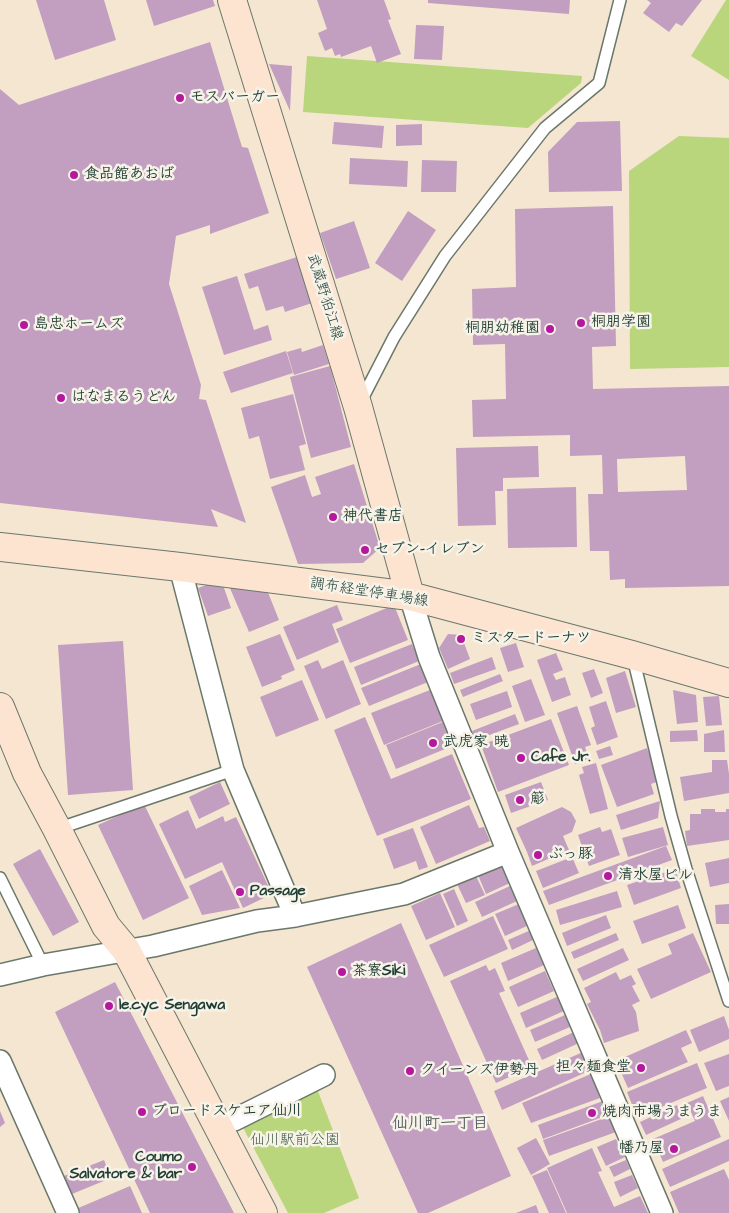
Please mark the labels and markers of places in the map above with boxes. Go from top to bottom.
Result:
place label: モスバーガー [190,89,280,107]
marker: モスバーガー [174,92,186,104]
place label: 食品館あおば [84,166,174,184]
marker: 食品館あおば [68,169,80,181]
place label: 桐朋学園 [591,314,651,332]
place label: 島忠ホームズ [34,316,124,334]
marker: 桐朋学園 [575,317,587,329]
marker: 島忠ホームズ [18,319,30,331]
place label: 桐朋幼稚園 [465,320,540,338]
marker: 桐朋幼稚園 [544,323,556,335]
place label: はなまるうどん [71,389,176,407]
marker: はなまるうどん [55,392,67,404]
place label: 神代書店 [343,508,403,526]
marker: 神代書店 [327,511,339,523]
place label: セブン-イレブン [375,541,485,559]
marker: セブン-イレブン [359,544,371,556]
place label: ミスタードーナツ [471,630,591,648]
marker: ミスタードーナツ [455,633,467,645]
place label: 武虎家 暁 [443,734,509,752]
marker: 武虎家 暁 [427,737,439,749]
place label: Cafe Jr. [531,749,591,767]
marker: Cafe Jr. [515,752,527,764]
place label: 簓 [530,791,545,809]
marker: 簓 [514,794,526,806]
place label: ぶっ豚 [548,846,593,864]
marker: ぶっ豚 [532,849,544,861]
place label: 清水屋ビル [618,867,693,885]
marker: 清水屋ビル [602,870,614,882]
place label: Passage [250,883,306,901]
marker: Passage [234,886,246,898]
place label: 茶寮Siki [352,963,405,981]
marker: 茶寮Siki [336,966,348,978]
place label: le.cyc Sengawa [119,997,225,1015]
marker: le.cyc Sengawa [103,1000,115,1012]
place label: 担々麺食堂 [556,1059,631,1077]
place label: クイーンズ伊勢丹 [420,1062,539,1080]
marker: 担々麺食堂 [635,1062,647,1074]
marker: クイーンズ伊勢丹 [404,1065,416,1077]
place label: ブロードスケエア仙川 [152,1103,302,1121]
place label: 焼肉市場うまうま [602,1104,722,1122]
marker: ブロードスケエア仙川 [136,1106,148,1118]
marker: 焼肉市場うまうま [586,1107,598,1119]
place label: 幡乃屋 [619,1140,664,1158]
marker: 幡乃屋 [668,1143,680,1155]
place label: Coumo Salvatore & bar [70,1149,182,1184]
marker: Coumo Salvatore & bar [186,1161,198,1173]

